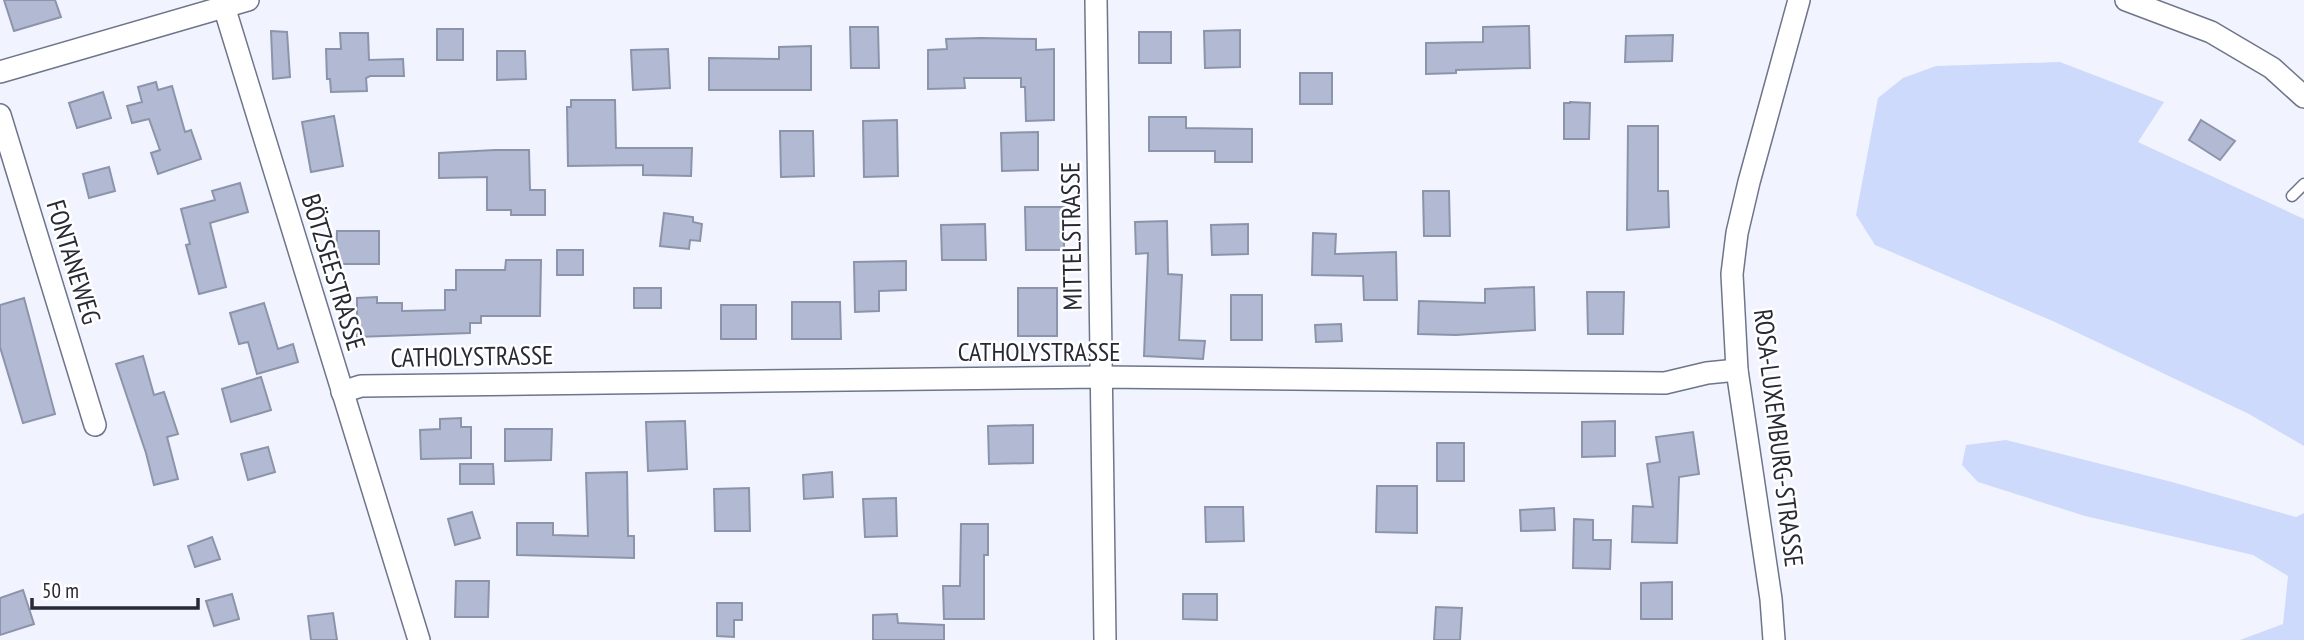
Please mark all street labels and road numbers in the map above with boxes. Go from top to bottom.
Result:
street label: MITTELSTRASSE [1053,161,1089,311]
street label: BÖTZSEESTRASSE [295,190,373,354]
street label: FONTANEWEG [40,196,108,328]
street label: ROSA-LUXEMBURG-STRASSE [1747,307,1811,569]
street label: CATHOLYSTRASSE [958,335,1120,368]
street label: CATHOLYSTRASSE [390,338,554,374]

